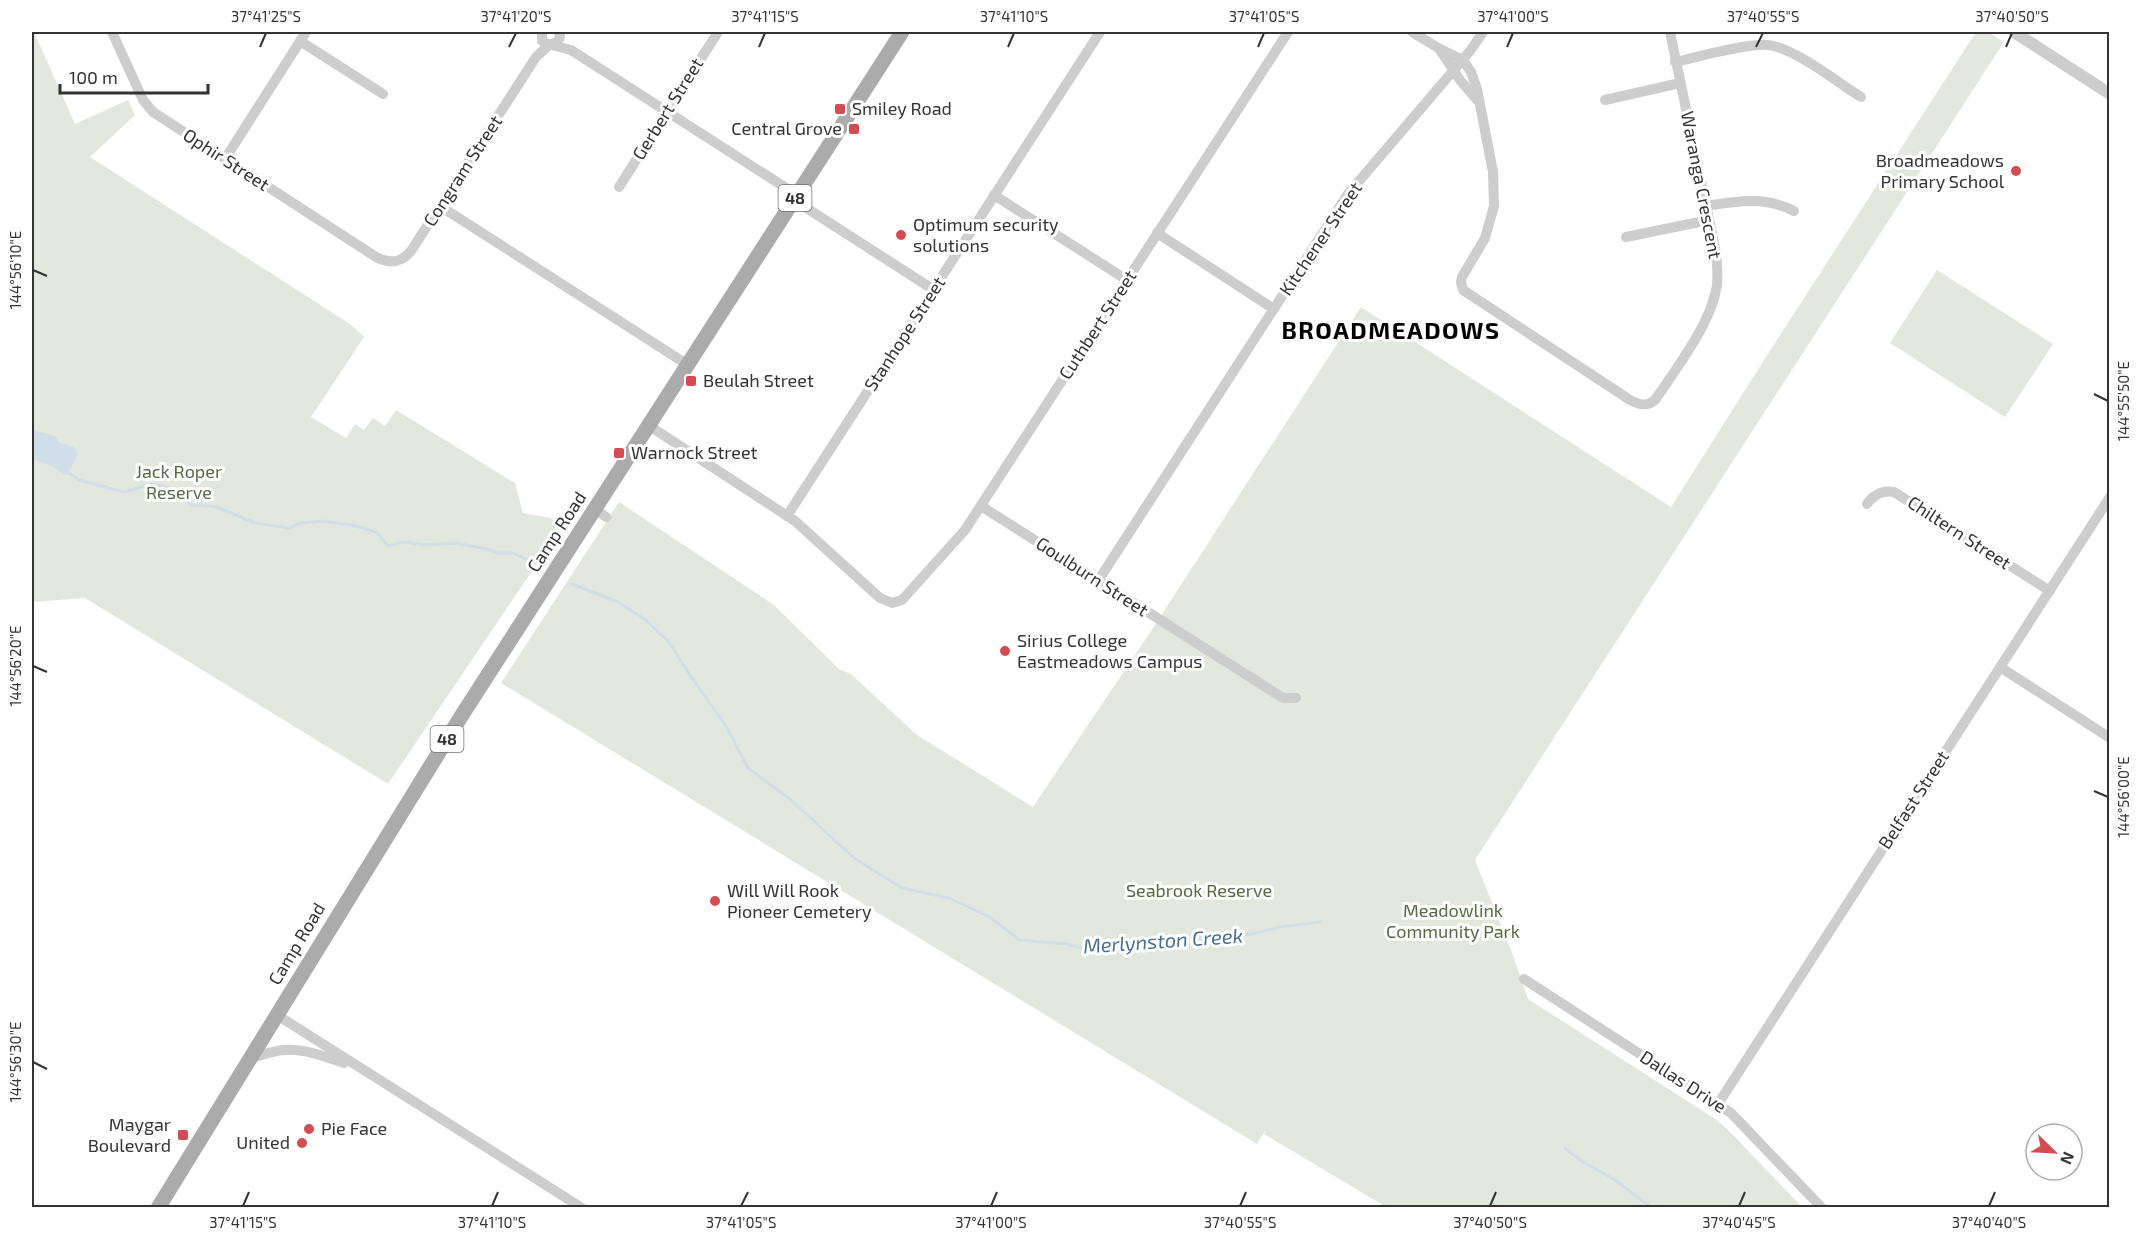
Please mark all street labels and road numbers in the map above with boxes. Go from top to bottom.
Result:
street label: Gerbert Street [627,53,707,164]
street label: Waranga Crescent [1677,109,1727,261]
street label: Congram Street [418,111,506,230]
street label: Ophir Street [179,123,274,195]
street label: Kitchener Street [1274,178,1366,299]
road number: 48 [778,185,812,211]
street label: Cuthbert Street [1054,266,1141,383]
street label: Stanhope Street [859,272,949,395]
street label: Camp Road [522,487,590,576]
street label: Chiltern Street [1904,491,2015,574]
street label: Goulburn Street [1032,532,1153,621]
road number: 48 [430,726,464,752]
street label: Belfast Street [1873,746,1953,853]
street label: Camp Road [263,898,329,989]
street label: Dallas Drive [1636,1045,1731,1117]

